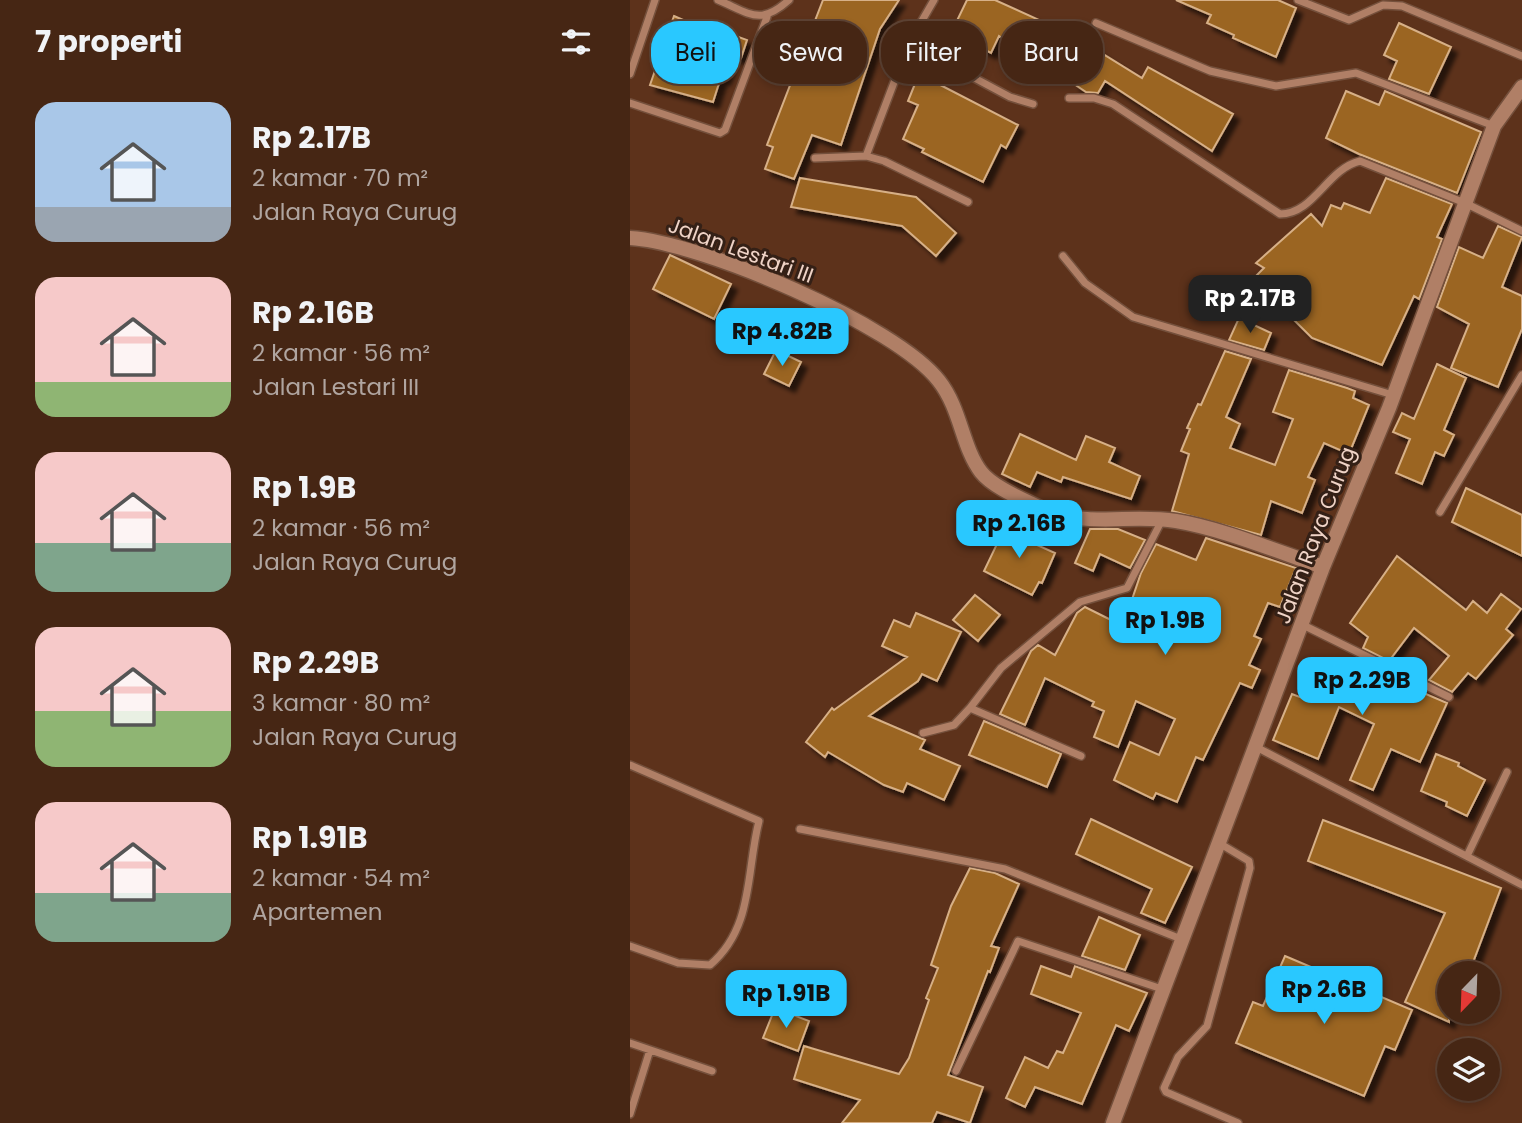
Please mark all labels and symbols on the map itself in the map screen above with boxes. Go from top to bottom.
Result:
street label: Jalan Lestari III [664,210,818,290]
pin: Rp 2.17B [1178,276,1322,335]
pin: Rp 4.82B [710,308,854,368]
street label: Jalan Raya Curug [1268,442,1362,628]
pin: Rp 2.16B [947,500,1091,560]
pin: Rp 1.9B [1100,598,1230,657]
pin: Rp 2.29B [1290,658,1434,717]
north arrow [1437,961,1500,1024]
pin: Rp 2.6B [1259,967,1389,1026]
pin: Rp 1.91B [714,970,858,1030]

